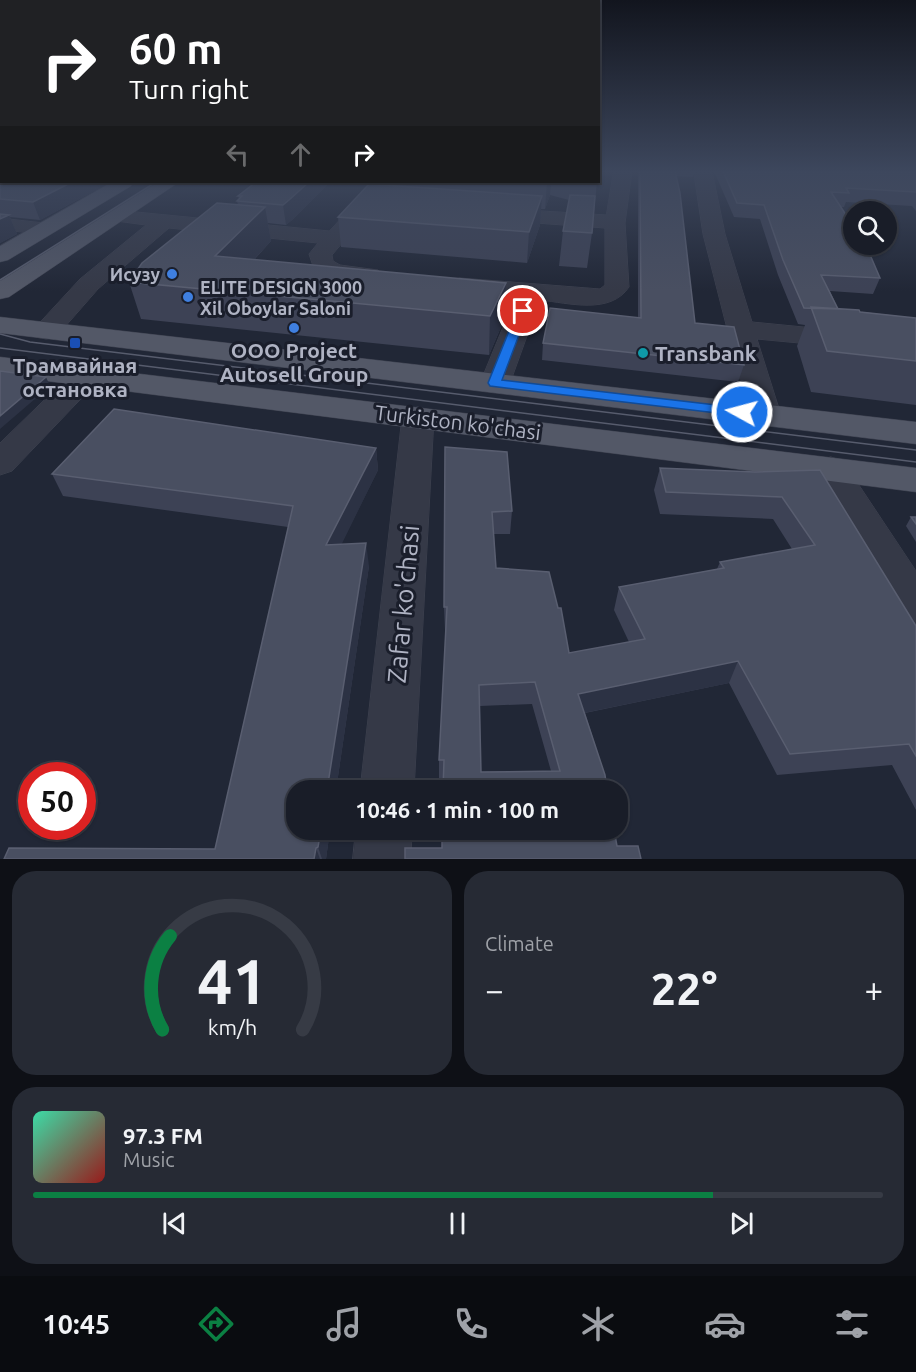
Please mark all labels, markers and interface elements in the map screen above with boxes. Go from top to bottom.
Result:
icon: right [30,24,108,102]
text: 60 m [129,25,223,72]
text: Turn right [129,74,249,104]
icon: left [221,138,254,171]
icon: ahead [284,138,317,171]
icon: right [347,138,380,171]
map controls [843,201,897,255]
button: search [843,201,897,255]
place label: Исузу [110,264,160,284]
marker: Исузу [165,267,179,281]
place label: ELITE DESIGN 3000 Xil Oboylar Saloni [200,277,362,318]
pin [497,285,548,336]
marker: ELITE DESIGN 3000 Xil Oboylar Saloni [181,290,195,304]
icon: arrive [506,294,539,327]
marker: OOO Project Autosell Group [287,321,301,335]
marker: Трамвайная остановка [68,336,82,350]
place label: OOO Project Autosell Group [220,338,368,386]
place label: Transbank [655,341,757,365]
marker: Transbank [636,346,650,360]
place label: Трамвайная остановка [13,353,137,401]
position arrow [710,380,774,444]
street label: Turkiston ko'chasi [374,400,542,444]
street label: Zafar ko'chasi [382,524,424,684]
speed limit sign: 50 [18,762,96,840]
text: 10:46 · 1 min · 100 m [355,797,559,822]
text: Climate [485,932,554,955]
text: 41 [197,946,267,1016]
text: 22° [651,963,717,1014]
text: − [485,971,504,1008]
text: + [864,971,883,1008]
text: km/h [207,1015,257,1039]
text: 97.3 FM [123,1123,203,1148]
text: Music [123,1148,175,1171]
icon: previous [158,1207,191,1240]
icon: pause [441,1207,474,1240]
icon: next [725,1207,758,1240]
icon: directions [195,1303,237,1345]
icon: music [323,1303,365,1345]
icon: phone [450,1303,492,1345]
icon: climate [577,1303,619,1345]
icon: car [704,1303,746,1345]
icon: filters [831,1303,873,1345]
text: 10:45 [43,1309,110,1339]

